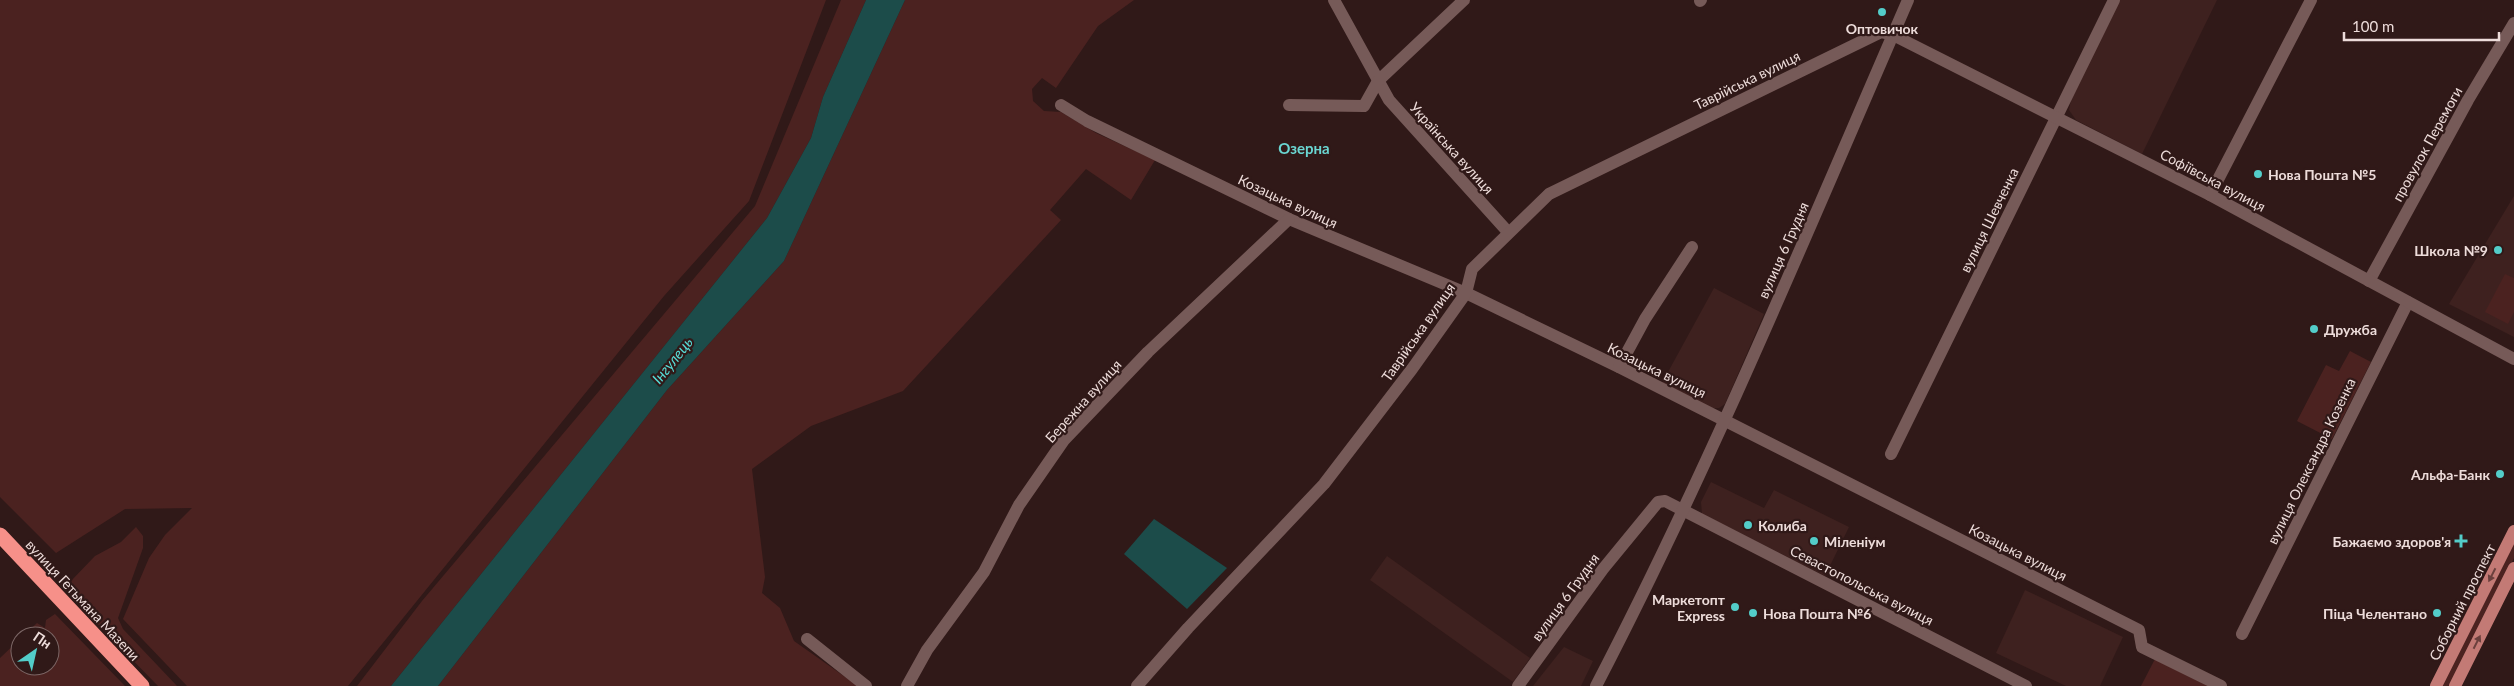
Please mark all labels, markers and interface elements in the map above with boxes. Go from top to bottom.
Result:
marker: Оптовичок [1876,6,1888,18]
scale bar [2344,10,2499,42]
text: 100 m [2352,17,2394,35]
place label: Оптовичок [1846,20,1919,37]
street label: Таврійська вулиця [1691,47,1803,113]
street label: провулок Перемоги [2388,84,2466,204]
street label: Українська вулиця [1406,99,1498,197]
district label: Озерна [1278,139,1330,157]
street label: Софіївська вулиця [2157,145,2269,215]
street label: вулиця Шевченка [1956,165,2022,275]
place label: Нова Пошта №5 [2268,166,2376,183]
marker: Нова Пошта №5 [2252,168,2264,180]
street label: Козацька вулиця [1236,171,1340,231]
street label: вулиця 6 Грудня [1754,199,1812,301]
place label: Школа №9 [2414,242,2488,259]
marker: Школа №9 [2492,244,2504,256]
street label: Таврійська вулиця [1378,280,1458,384]
place label: Дружба [2324,321,2377,338]
marker: Дружба [2308,323,2320,335]
water label: Інгулець [648,333,696,387]
street label: Козацька вулиця [1605,339,1709,401]
street label: Бережна вулиця [1041,356,1125,446]
street label: вулиця Олександра Козенка [2263,375,2359,547]
place label: Альфа-Банк [2410,466,2490,483]
marker: Альфа-Банк [2494,468,2506,480]
place label: Колиба [1758,517,1807,534]
marker: Колиба [1742,519,1754,531]
street label: Козацька вулиця [1966,520,2070,584]
place label: Міленіум [1824,533,1885,550]
place label: Бажаємо здоров'я [2333,533,2451,550]
marker: Міленіум [1808,535,1820,547]
marker: Бажаємо здоров'я [2455,535,2467,547]
street label: вулиця Гетьмана Мазепи [22,536,144,664]
street label: Севастопольська вулиця [1788,541,1936,629]
street label: Соборний проспект [2425,541,2499,663]
street label: вулиця 6 Грудня [1528,550,1602,644]
one-way arrow [2488,567,2496,582]
place label: Маркетопт Express [1652,591,1726,624]
marker: Маркетопт Express [1729,601,1741,613]
place label: Нова Пошта №6 [1763,605,1871,622]
place label: Піца Челентано [2323,605,2427,622]
marker: Нова Пошта №6 [1747,607,1759,619]
marker: Піца Челентано [2431,607,2443,619]
north arrow [10,626,60,676]
text: Пн [30,628,55,652]
one-way arrow [2473,635,2481,650]

